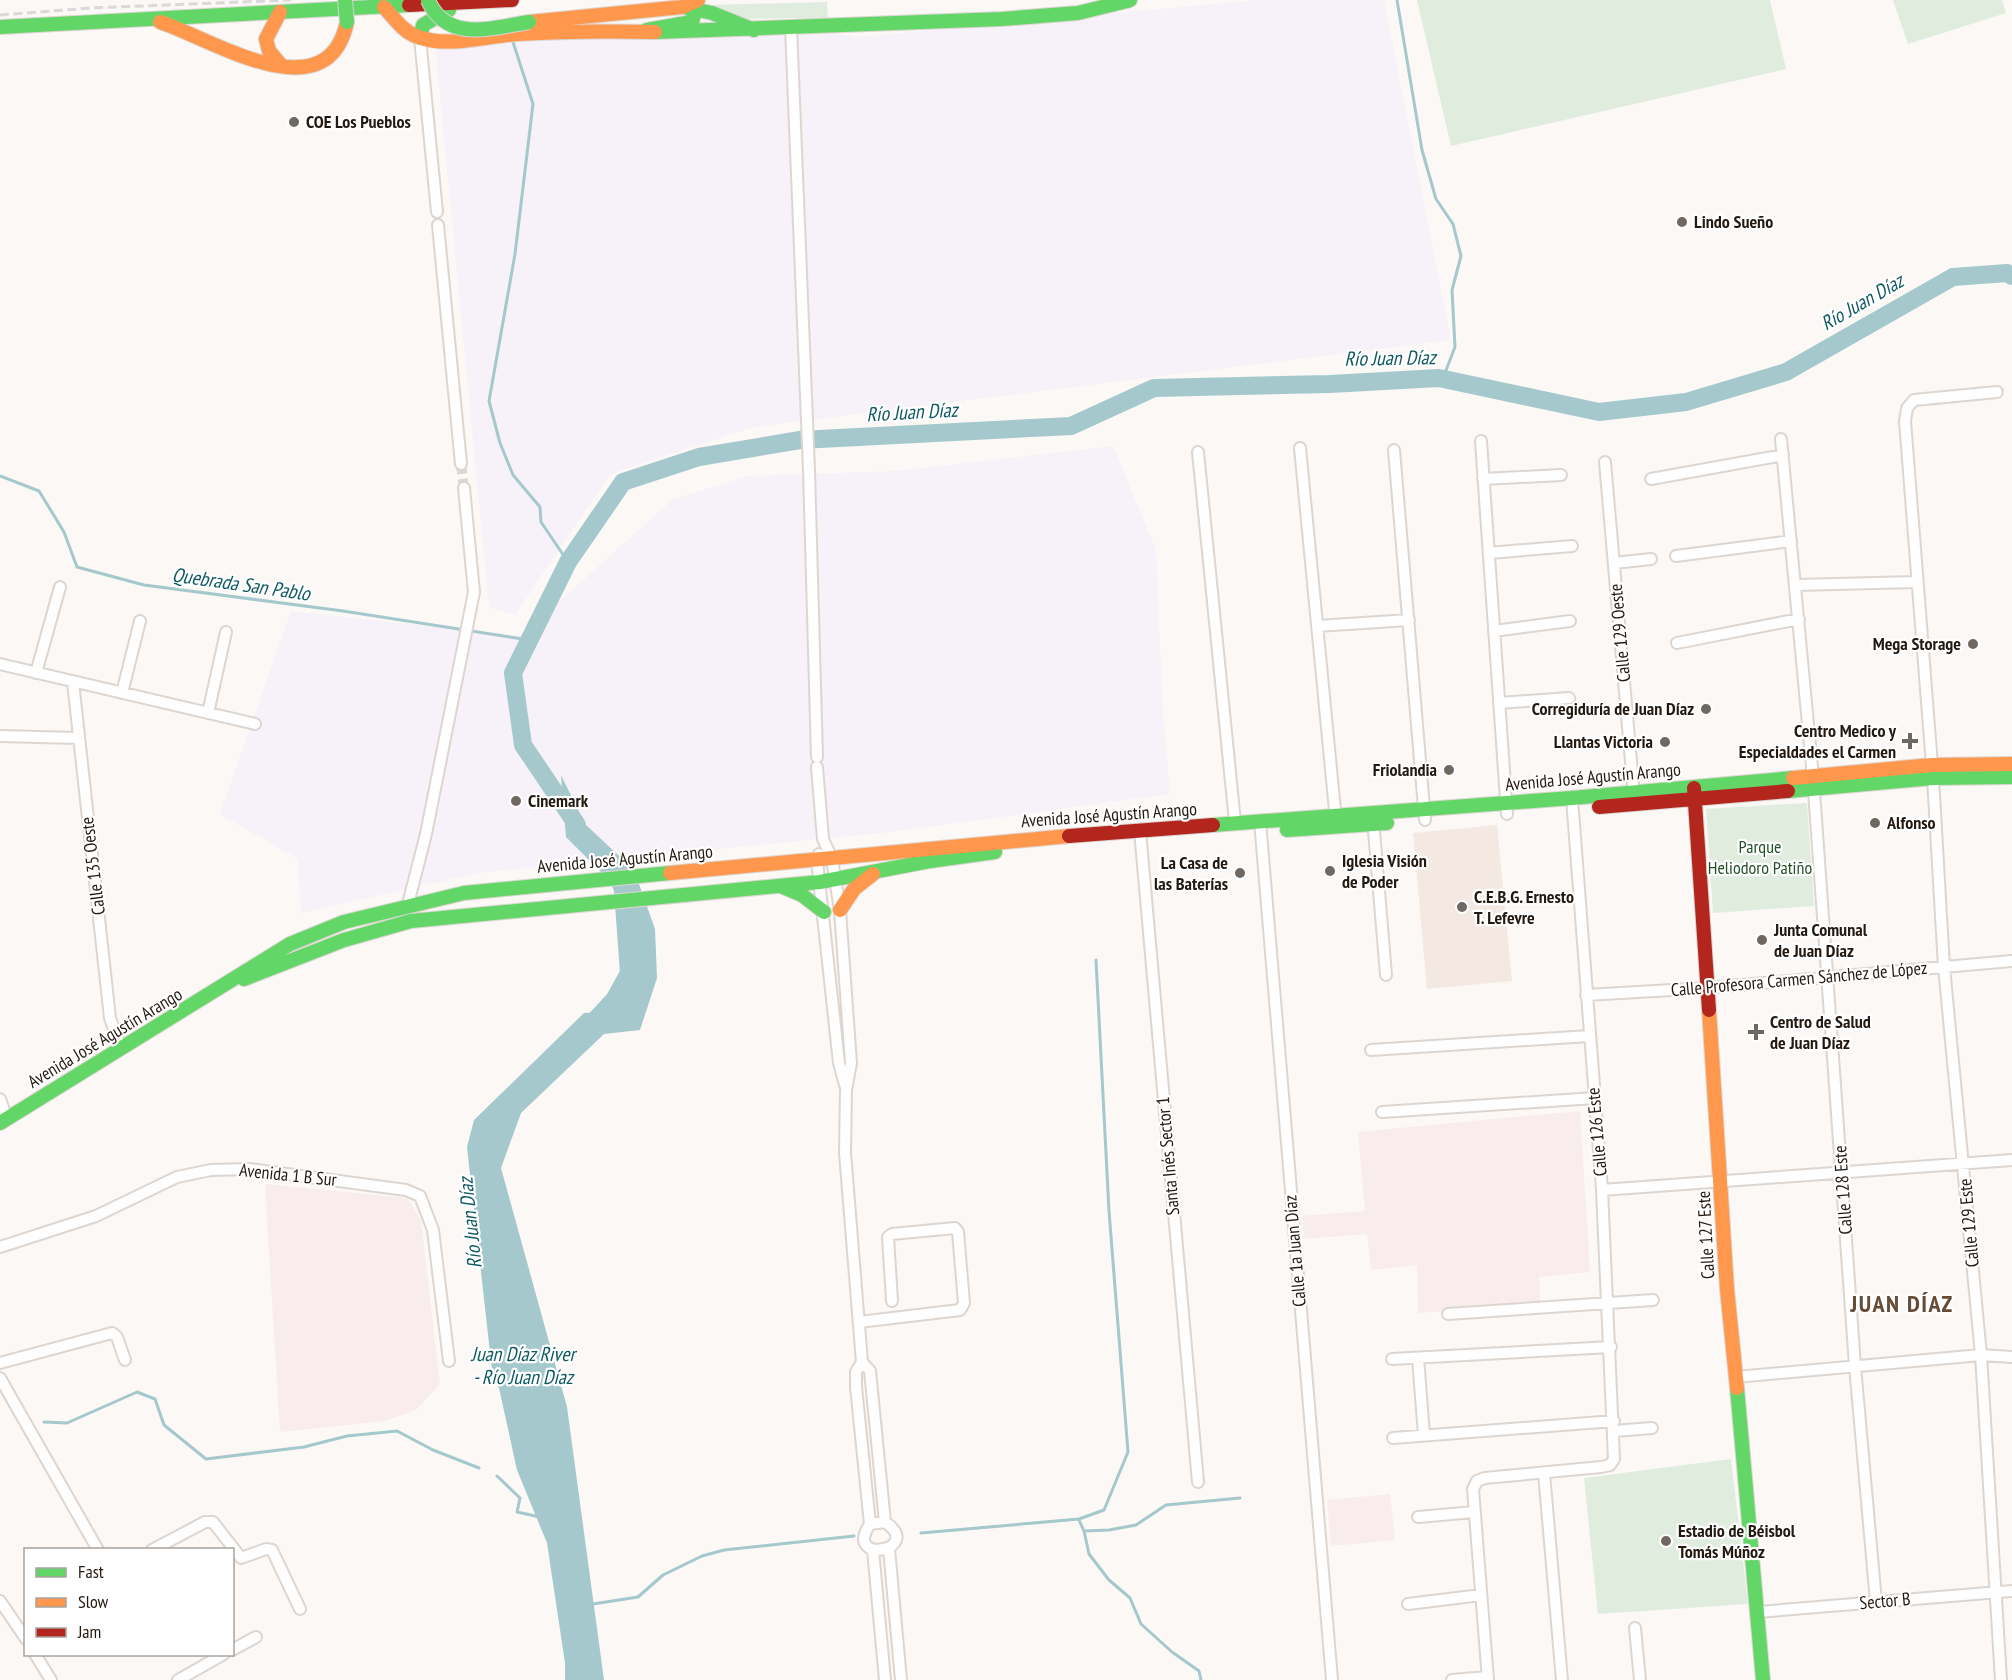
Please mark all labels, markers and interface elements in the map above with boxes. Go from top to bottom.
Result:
place label: COE Los Pueblos [306,110,411,133]
marker: COE Los Pueblos [287,115,301,129]
place label: Lindo Sueño [1694,210,1773,233]
marker: Lindo Sueño [1675,215,1689,229]
water label: Río Juan Díaz [1816,267,1910,336]
water label: Río Juan Díaz [1344,344,1438,372]
water label: Río Juan Díaz [866,397,960,427]
water label: Quebrada San Pablo [170,561,313,607]
street label: Calle 129 Oeste [1604,583,1635,683]
place label: Mega Storage [1873,632,1961,655]
marker: Mega Storage [1966,637,1980,651]
place label: Corregiduría de Juan Díaz [1532,697,1694,720]
marker: Corregiduría de Juan Díaz [1699,702,1713,716]
place label: Centro Medico y Especialdades el Carmen [1739,719,1897,763]
place label: Llantas Victoria [1554,730,1653,753]
marker: Centro Medico y Especialdades el Carmen [1901,732,1919,750]
marker: Llantas Victoria [1658,735,1672,749]
street label: Avenida José Agustín Arango [1504,757,1682,796]
place label: Friolandia [1373,758,1437,781]
marker: Friolandia [1442,763,1456,777]
place label: Cinemark [528,789,589,812]
marker: Cinemark [509,794,523,808]
street label: Avenida José Agustín Arango [1020,797,1198,832]
place label: Alfonso [1886,811,1936,834]
street label: Calle 135 Oeste [75,816,110,916]
marker: Alfonso [1868,816,1882,830]
park label: Parque Heliodoro Patiño [1708,835,1812,879]
street label: Avenida José Agustín Arango [536,839,714,878]
place label: Iglesia Visión de Poder [1342,849,1427,893]
place label: La Casa de las Baterías [1154,851,1228,895]
marker: Iglesia Visión de Poder [1323,864,1337,878]
marker: La Casa de las Baterías [1233,866,1247,880]
place label: C.E.B.G. Ernesto T. Lefevre [1474,885,1574,929]
marker: C.E.B.G. Ernesto T. Lefevre [1455,900,1469,914]
place label: Junta Comunal de Juan Díaz [1773,918,1868,962]
marker: Junta Comunal de Juan Díaz [1755,933,1769,947]
street label: Calle Profesora Carmen Sánchez de López [1670,956,1928,1001]
street label: Avenida José Agustín Arango [23,982,186,1093]
place label: Centro de Salud de Juan Díaz [1770,1010,1871,1054]
marker: Centro de Salud de Juan Díaz [1747,1023,1765,1041]
street label: Calle 126 Este [1581,1087,1612,1177]
street label: Santa Inés Sector 1 [1151,1096,1184,1216]
street label: Calle 128 Este [1828,1145,1857,1235]
street label: Avenida 1 B Sur [238,1158,338,1191]
water label: Río Juan Díaz [452,1174,488,1270]
street label: Calle 129 Este [1953,1178,1984,1268]
street label: Calle 127 Este [1692,1190,1719,1280]
street label: Calle 1a Juan Díaz [1278,1194,1311,1308]
district label: JUAN DÍAZ [1849,1288,1954,1319]
water label: Juan Díaz River - Río Juan Díaz [470,1341,577,1390]
place label: Estadio de Béisbol Tomás Múñoz [1678,1519,1796,1563]
marker: Estadio de Béisbol Tomás Múñoz [1659,1534,1673,1548]
legend [24,1548,234,1656]
text: Fast [78,1560,104,1583]
street label: Sector B [1858,1587,1911,1614]
text: Slow [78,1590,109,1613]
text: Jam [77,1620,101,1643]

